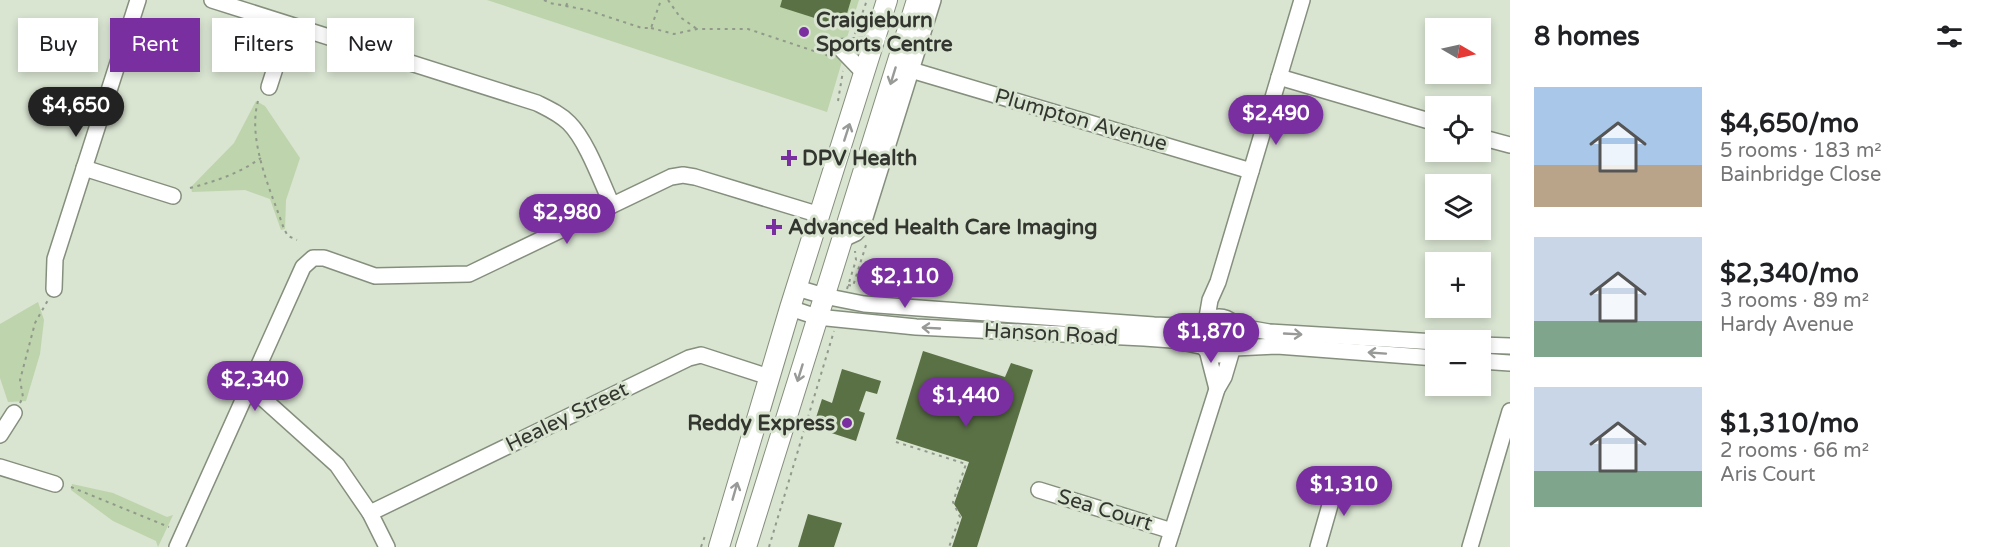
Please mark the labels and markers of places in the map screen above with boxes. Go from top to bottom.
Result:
place label: Craigieburn Sports Centre [816,8,953,57]
marker: Craigieburn Sports Centre [797,25,811,39]
pin: $4,650 [27,87,125,138]
pin: $2,490 [1227,95,1325,146]
place label: DPV Health [802,146,917,171]
marker: DPV Health [780,149,798,167]
pin: $2,980 [518,194,616,245]
place label: Advanced Health Care Imaging [788,215,1098,240]
marker: Advanced Health Care Imaging [765,218,783,236]
pin: $2,110 [856,258,954,309]
pin: $1,870 [1162,313,1260,364]
pin: $2,340 [206,361,304,412]
pin: $1,440 [917,377,1015,428]
place label: Reddy Express [687,411,835,436]
marker: Reddy Express [840,416,854,430]
pin: $1,310 [1295,466,1393,517]

